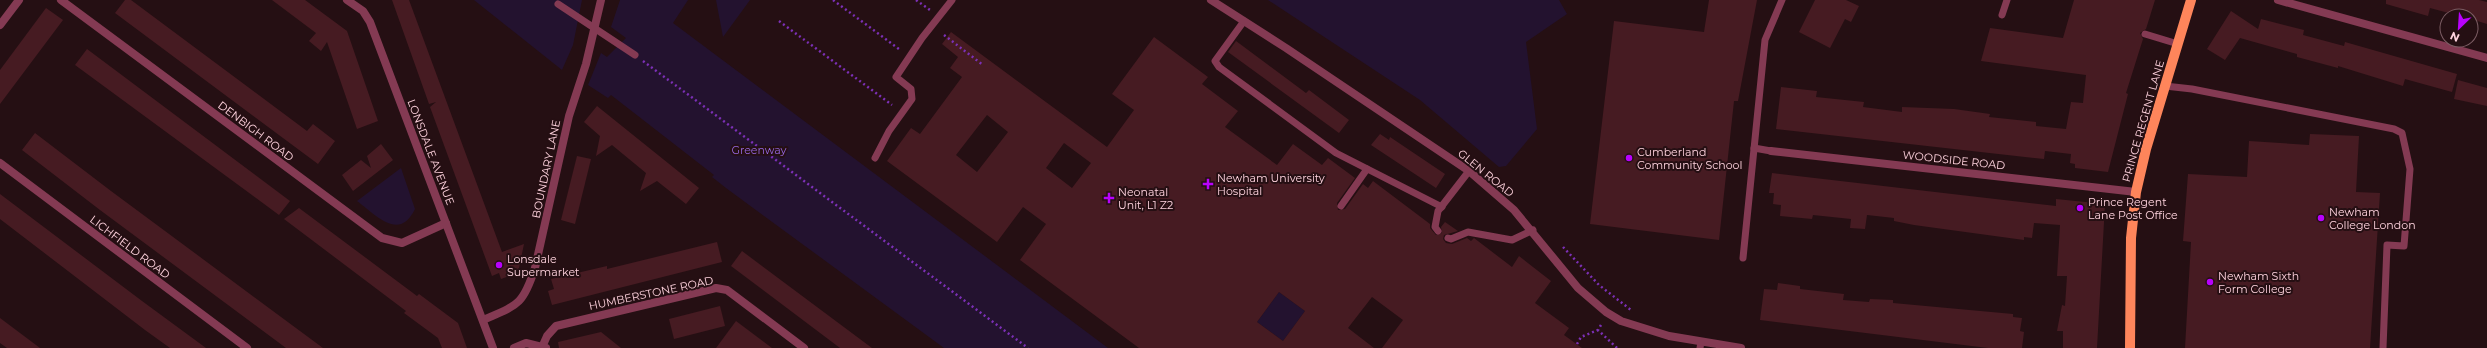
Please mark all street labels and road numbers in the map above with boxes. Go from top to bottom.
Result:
street label: PRINCE REGENT LANE [2119,59,2167,183]
street label: LONSDALE AVENUE [404,97,458,207]
street label: DENBIGH ROAD [215,98,297,164]
street label: BOUNDARY LANE [529,118,563,220]
street label: GLEN ROAD [1455,146,1517,200]
street label: WOODSIDE ROAD [1902,148,2006,172]
street label: LICHFIELD ROAD [87,212,173,282]
street label: HUMBERSTONE ROAD [587,273,715,313]

